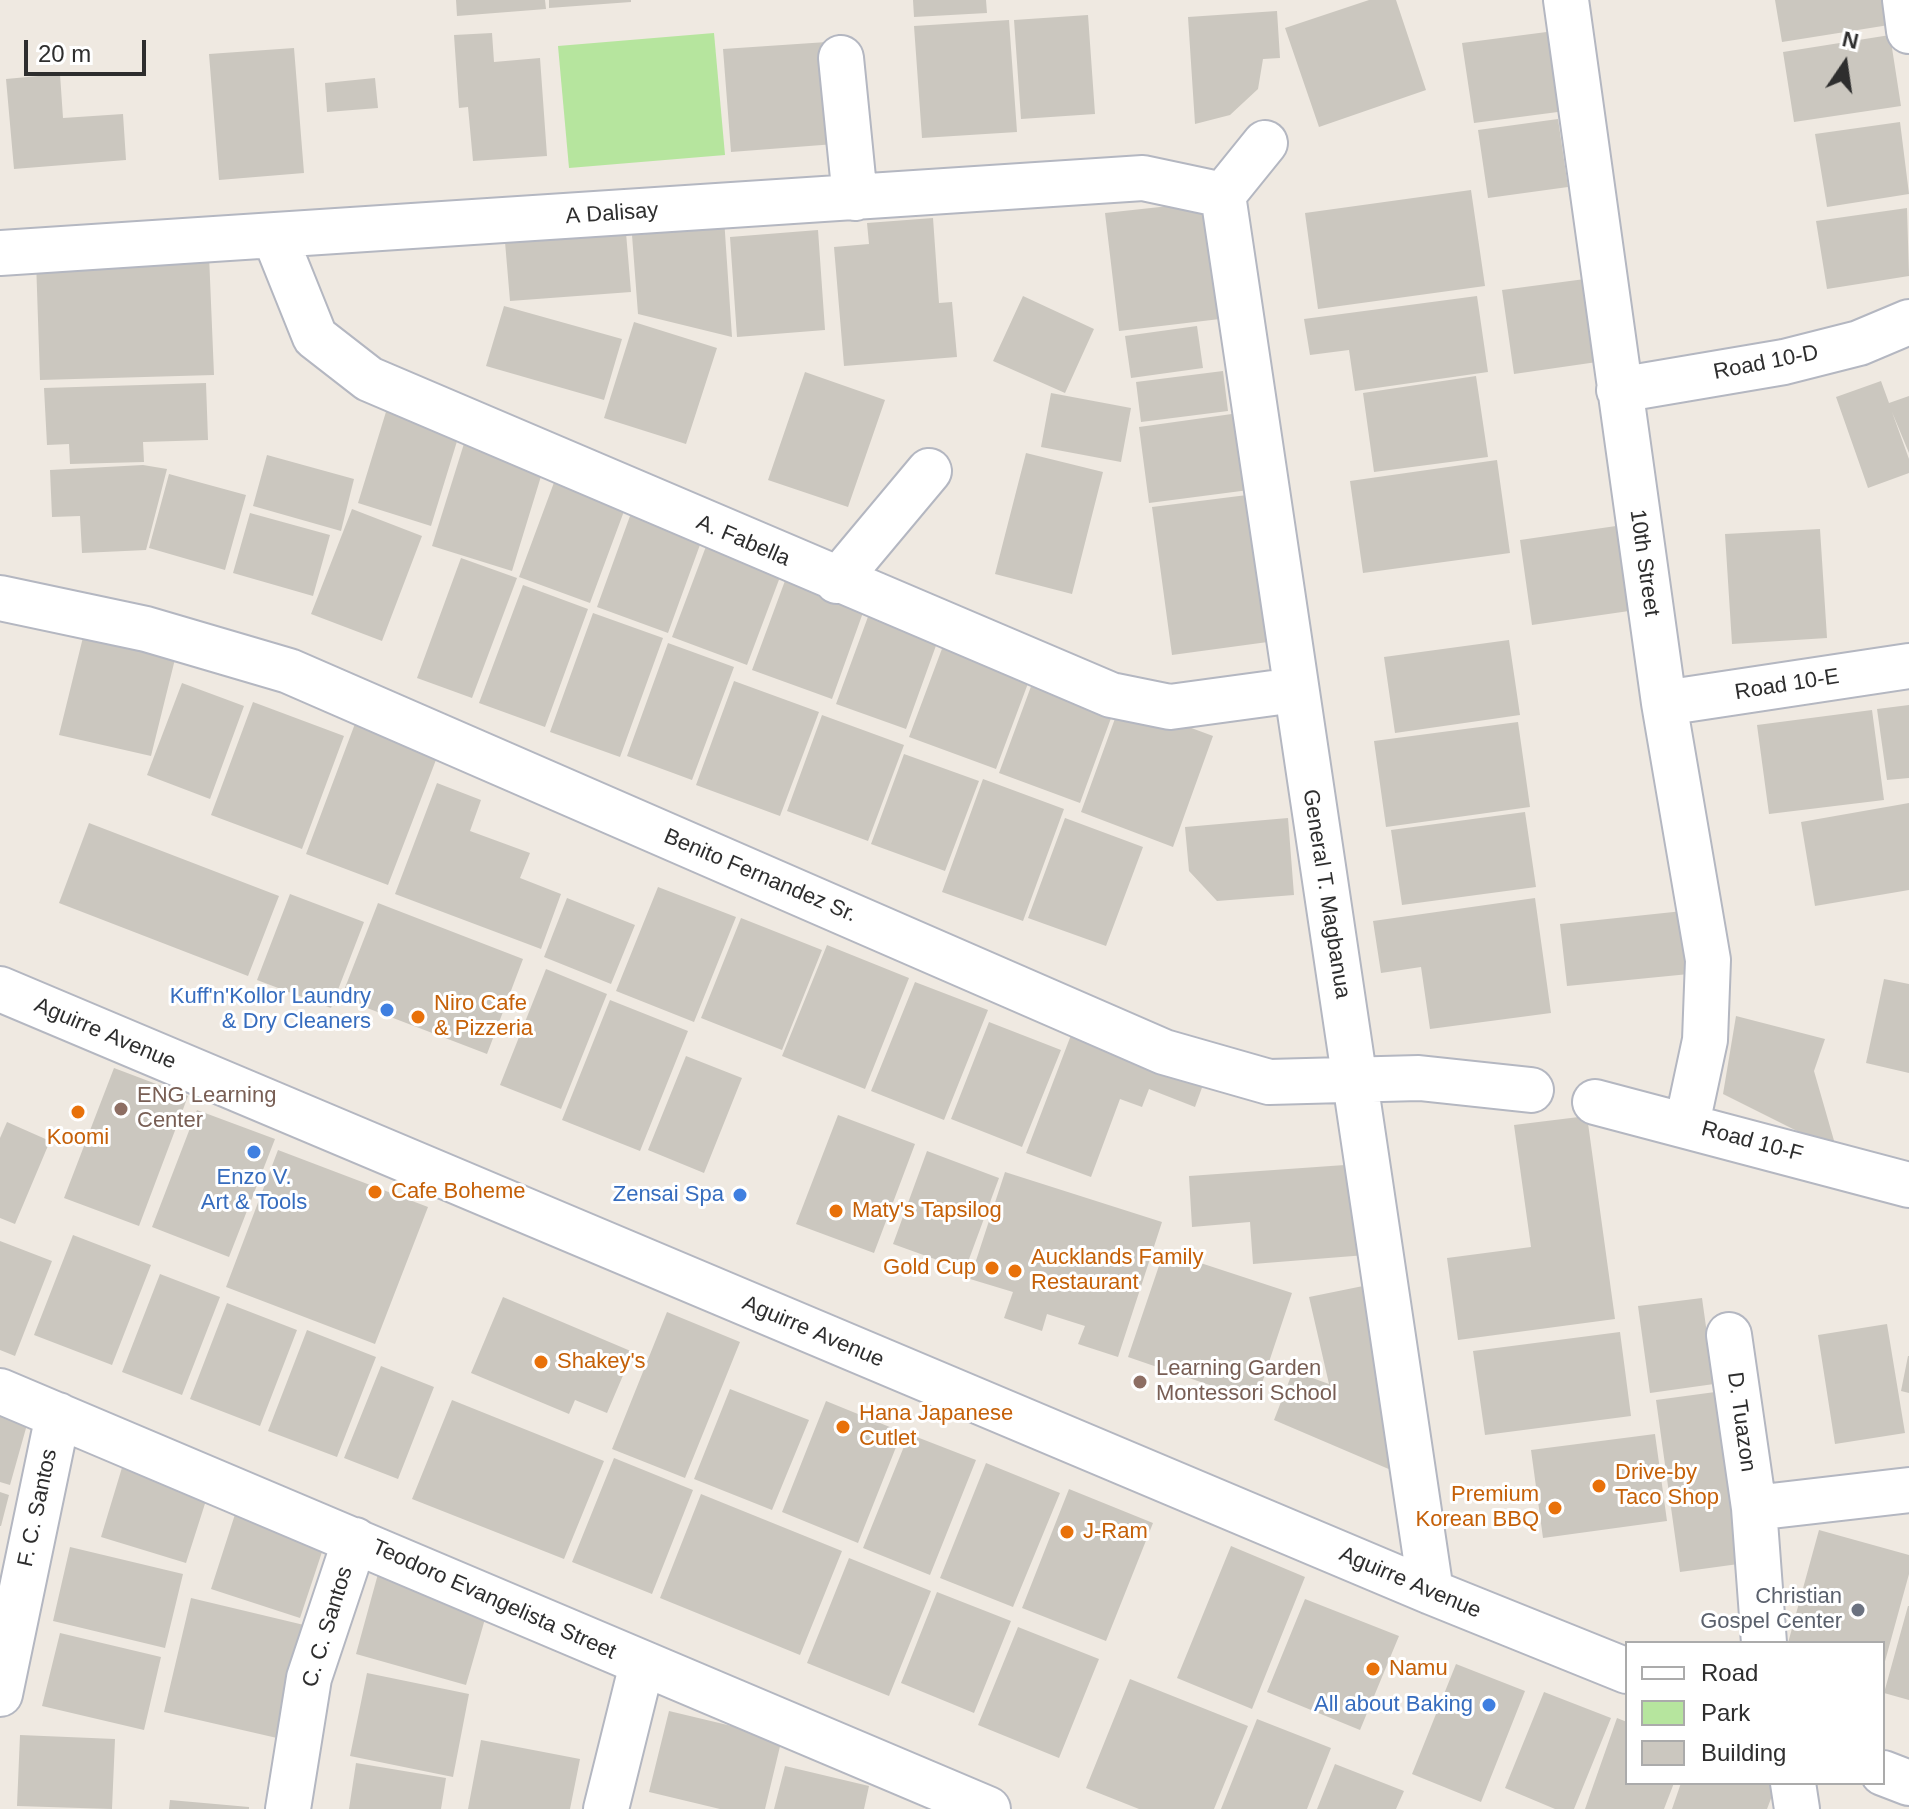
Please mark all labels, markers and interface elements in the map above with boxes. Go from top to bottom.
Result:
scale bar [28,24,150,74]
north arrow [1805,24,1885,104]
text: N [1840,26,1861,54]
text: 20 m [38,40,91,67]
street label: A Dalisay [565,198,659,230]
street label: Road 10-D [1711,340,1821,386]
street label: 10th Street [1623,508,1665,618]
street label: A. Fabella [692,509,794,573]
street label: Road 10-E [1733,664,1841,706]
street label: General T. Magbanua [1296,787,1356,1001]
street label: Benito Fernandez Sr. [660,823,860,929]
place label: Kuff'n'Kollor Laundry & Dry Cleaners [170,984,371,1036]
place label: Niro Cafe & Pizzeria [434,991,533,1042]
street label: Aguirre Avenue [30,992,180,1076]
marker: Kuff'n'Kollor Laundry & Dry Cleaners [378,1001,396,1019]
marker: Niro Cafe & Pizzeria [409,1008,427,1026]
place label: ENG Learning Center [137,1083,276,1134]
marker: ENG Learning Center [112,1100,130,1118]
marker: Koomi [69,1103,87,1121]
street label: Road 10-F [1698,1116,1806,1168]
place label: Koomi [47,1125,109,1151]
marker: Enzo V. Art & Tools [245,1143,263,1161]
place label: Enzo V. Art & Tools [201,1165,307,1216]
place label: Cafe Boheme [391,1179,526,1205]
place label: Zensai Spa [613,1182,724,1208]
marker: Cafe Boheme [366,1183,384,1201]
marker: Zensai Spa [731,1186,749,1204]
place label: Maty's Tapsilog [852,1198,1002,1224]
marker: Maty's Tapsilog [827,1202,845,1220]
place label: Aucklands Family Restaurant [1031,1245,1203,1296]
place label: Gold Cup [883,1255,976,1281]
marker: Gold Cup [983,1259,1001,1277]
marker: Aucklands Family Restaurant [1006,1262,1024,1280]
street label: Aguirre Avenue [738,1290,888,1374]
place label: Shakey's [557,1349,646,1375]
marker: Shakey's [532,1353,550,1371]
place label: Learning Garden Montessori School [1156,1356,1337,1408]
street label: D. Tuazon [1721,1370,1761,1474]
marker: Learning Garden Montessori School [1131,1373,1149,1391]
place label: Hana Japanese Cutlet [859,1401,1013,1452]
marker: Hana Japanese Cutlet [834,1418,852,1436]
street label: F. C. Santos [13,1447,63,1569]
place label: Drive-by Taco Shop [1615,1460,1719,1512]
marker: Drive-by Taco Shop [1590,1477,1608,1495]
place label: Premium Korean BBQ [1415,1482,1539,1534]
marker: Premium Korean BBQ [1546,1499,1564,1517]
place label: J-Ram [1083,1519,1148,1545]
marker: J-Ram [1058,1523,1076,1541]
street label: Teodoro Evangelista Street [368,1534,620,1666]
street label: Aguirre Avenue [1335,1541,1485,1625]
street label: C. C. Santos [297,1564,359,1690]
place label: Christian Gospel Center [1700,1584,1842,1636]
marker: Christian Gospel Center [1849,1601,1867,1619]
legend [1625,1641,1885,1785]
place label: Namu [1389,1656,1448,1682]
text: Road [1701,1659,1758,1686]
marker: Namu [1364,1660,1382,1678]
place label: All about Baking [1314,1692,1473,1718]
marker: All about Baking [1480,1696,1498,1714]
text: Park [1701,1699,1750,1726]
text: Building [1701,1739,1786,1766]

